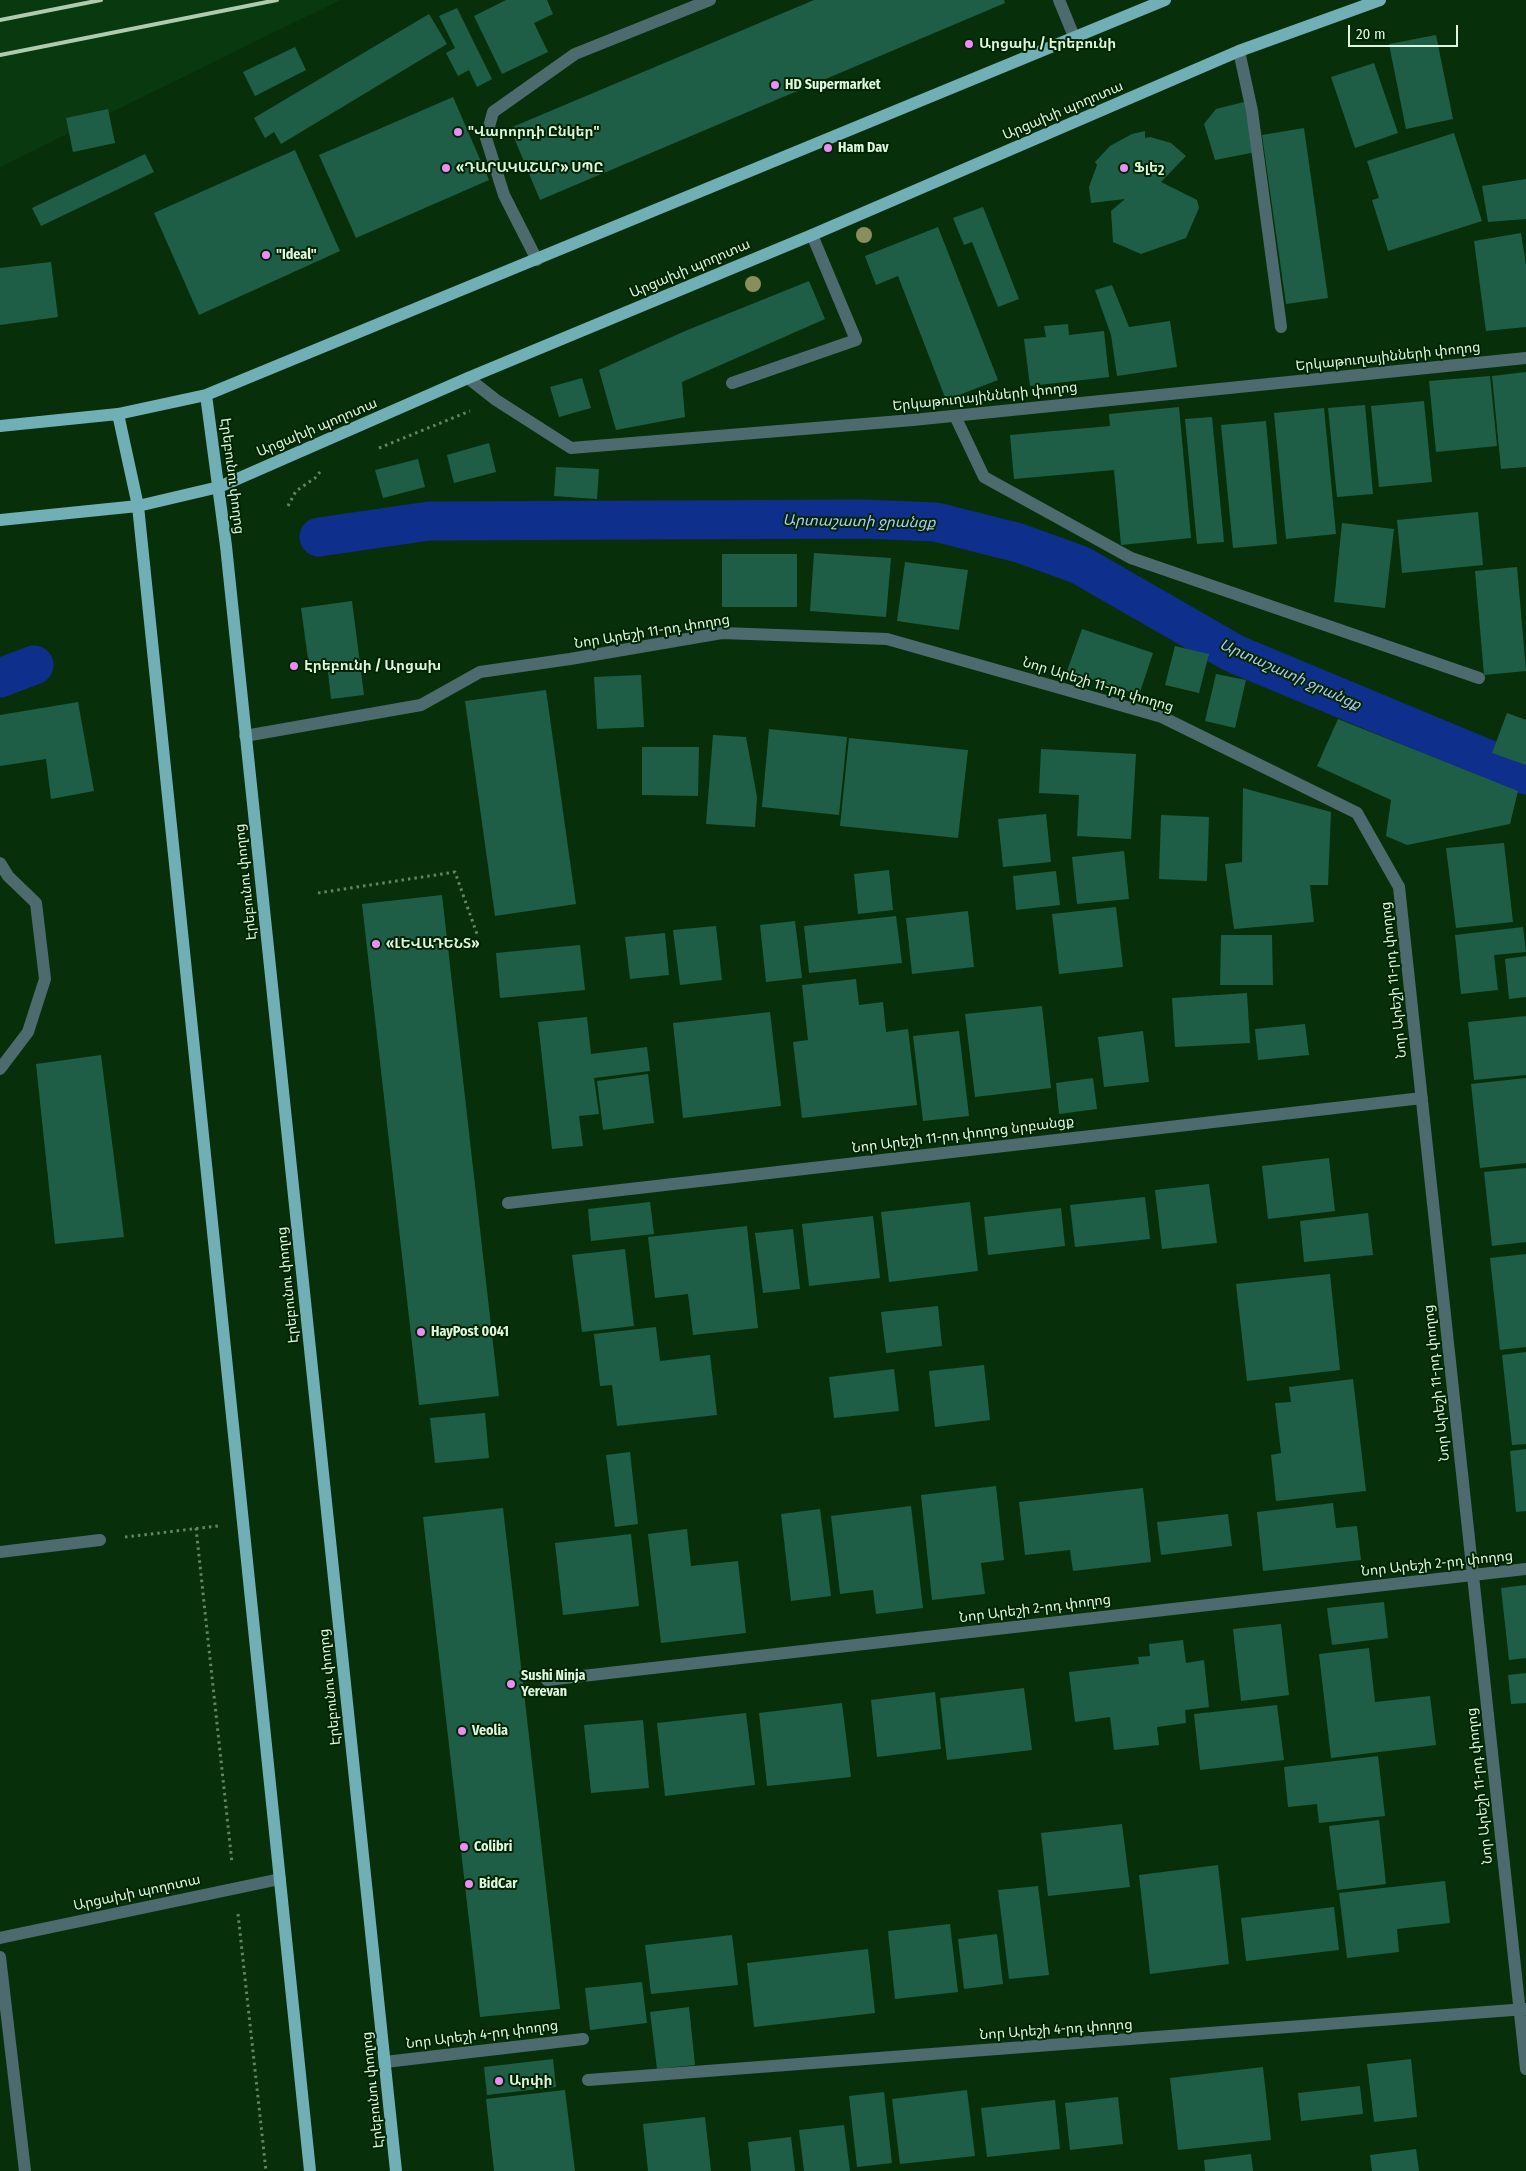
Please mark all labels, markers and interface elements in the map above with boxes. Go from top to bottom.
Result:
scale bar [1351,15,1461,47]
text: 20 m [1356,25,1386,43]
place label: Արցախ / Էրեբունի [979,36,1116,52]
marker: Արցախ / Էրեբունի [963,38,975,50]
place label: HD Supermarket [785,77,881,93]
street label: Արցախի պողոտա [1000,78,1126,144]
marker: HD Supermarket [769,79,781,91]
place label: "Վարորդի Ընկեր" [468,124,599,140]
marker: "Վարորդի Ընկեր" [452,126,464,138]
place label: Ham Dav [838,140,888,156]
marker: Ham Dav [822,142,834,154]
place label: «ԴԱՐԱԿԱՇԱՐ» ՍՊԸ [456,160,604,176]
place label: Ֆլեշ [1134,160,1164,176]
marker: «ԴԱՐԱԿԱՇԱՐ» ՍՊԸ [440,162,452,174]
marker: Ֆլեշ [1118,162,1130,174]
street label: Արցախի պողոտա [627,236,753,302]
place label: "Ideal" [276,247,317,263]
marker: "Ideal" [260,249,272,261]
street label: Երկաթուղայինների փողոց [1295,339,1481,375]
street label: Երկաթուղայինների փողոց [892,379,1078,415]
street label: Արցախի պողոտա [254,395,380,461]
street label: Էրեբունու փողոց [217,417,247,535]
water label: Արտաշատի ջրանցք [782,512,936,532]
street label: Նոր Արեշի 11-րդ փողոց [573,611,731,653]
water label: Արտաշատի ջրանցք [1216,636,1364,714]
street label: Նոր Արեշի 11-րդ փողոց [1020,654,1176,716]
place label: Էրեբունի / Արցախ [304,658,441,674]
marker: Էրեբունի / Արցախ [288,660,300,672]
street label: Էրեբունու փողոց [232,823,260,941]
street label: Նոր Արեշի 11-րդ փողոց [1377,901,1411,1059]
place label: «ԼԵՎԱԴԵՆՏ» [386,936,480,952]
marker: «ԼԵՎԱԴԵՆՏ» [370,938,382,950]
street label: Նոր Արեշի 11-րդ փողոց նրբանցք [851,1113,1075,1157]
street label: Էրեբունու փողոց [274,1226,302,1344]
street label: Նոր Արեշի 11-րդ փողոց [1420,1304,1454,1462]
place label: HayPost 0041 [431,1324,509,1340]
marker: HayPost 0041 [415,1326,427,1338]
street label: Նոր Արեշի 2-րդ փողոց [1360,1548,1514,1580]
street label: Նոր Արեշի 2-րդ փողոց [958,1591,1112,1627]
street label: Էրեբունու փողոց [316,1628,344,1746]
place label: Sushi Ninja Yerevan [521,1668,585,1700]
marker: Sushi Ninja Yerevan [505,1678,517,1690]
street label: Նոր Արեշի 11-րդ փողոց [1463,1707,1497,1865]
place label: Veolia [472,1723,508,1739]
marker: Veolia [456,1725,468,1737]
place label: Colibri [474,1839,512,1855]
marker: Colibri [458,1841,470,1853]
street label: Արցախի պողոտա [72,1871,202,1915]
place label: BidCar [479,1876,517,1892]
marker: BidCar [463,1878,475,1890]
street label: Նոր Արեշի 4-րդ փողոց [979,2016,1133,2044]
street label: Նոր Արեշի 4-րդ փողոց [405,2017,559,2053]
street label: Էրեբունու փողոց [359,2031,387,2149]
place label: Արփի [509,2073,552,2089]
marker: Արփի [493,2075,505,2087]

